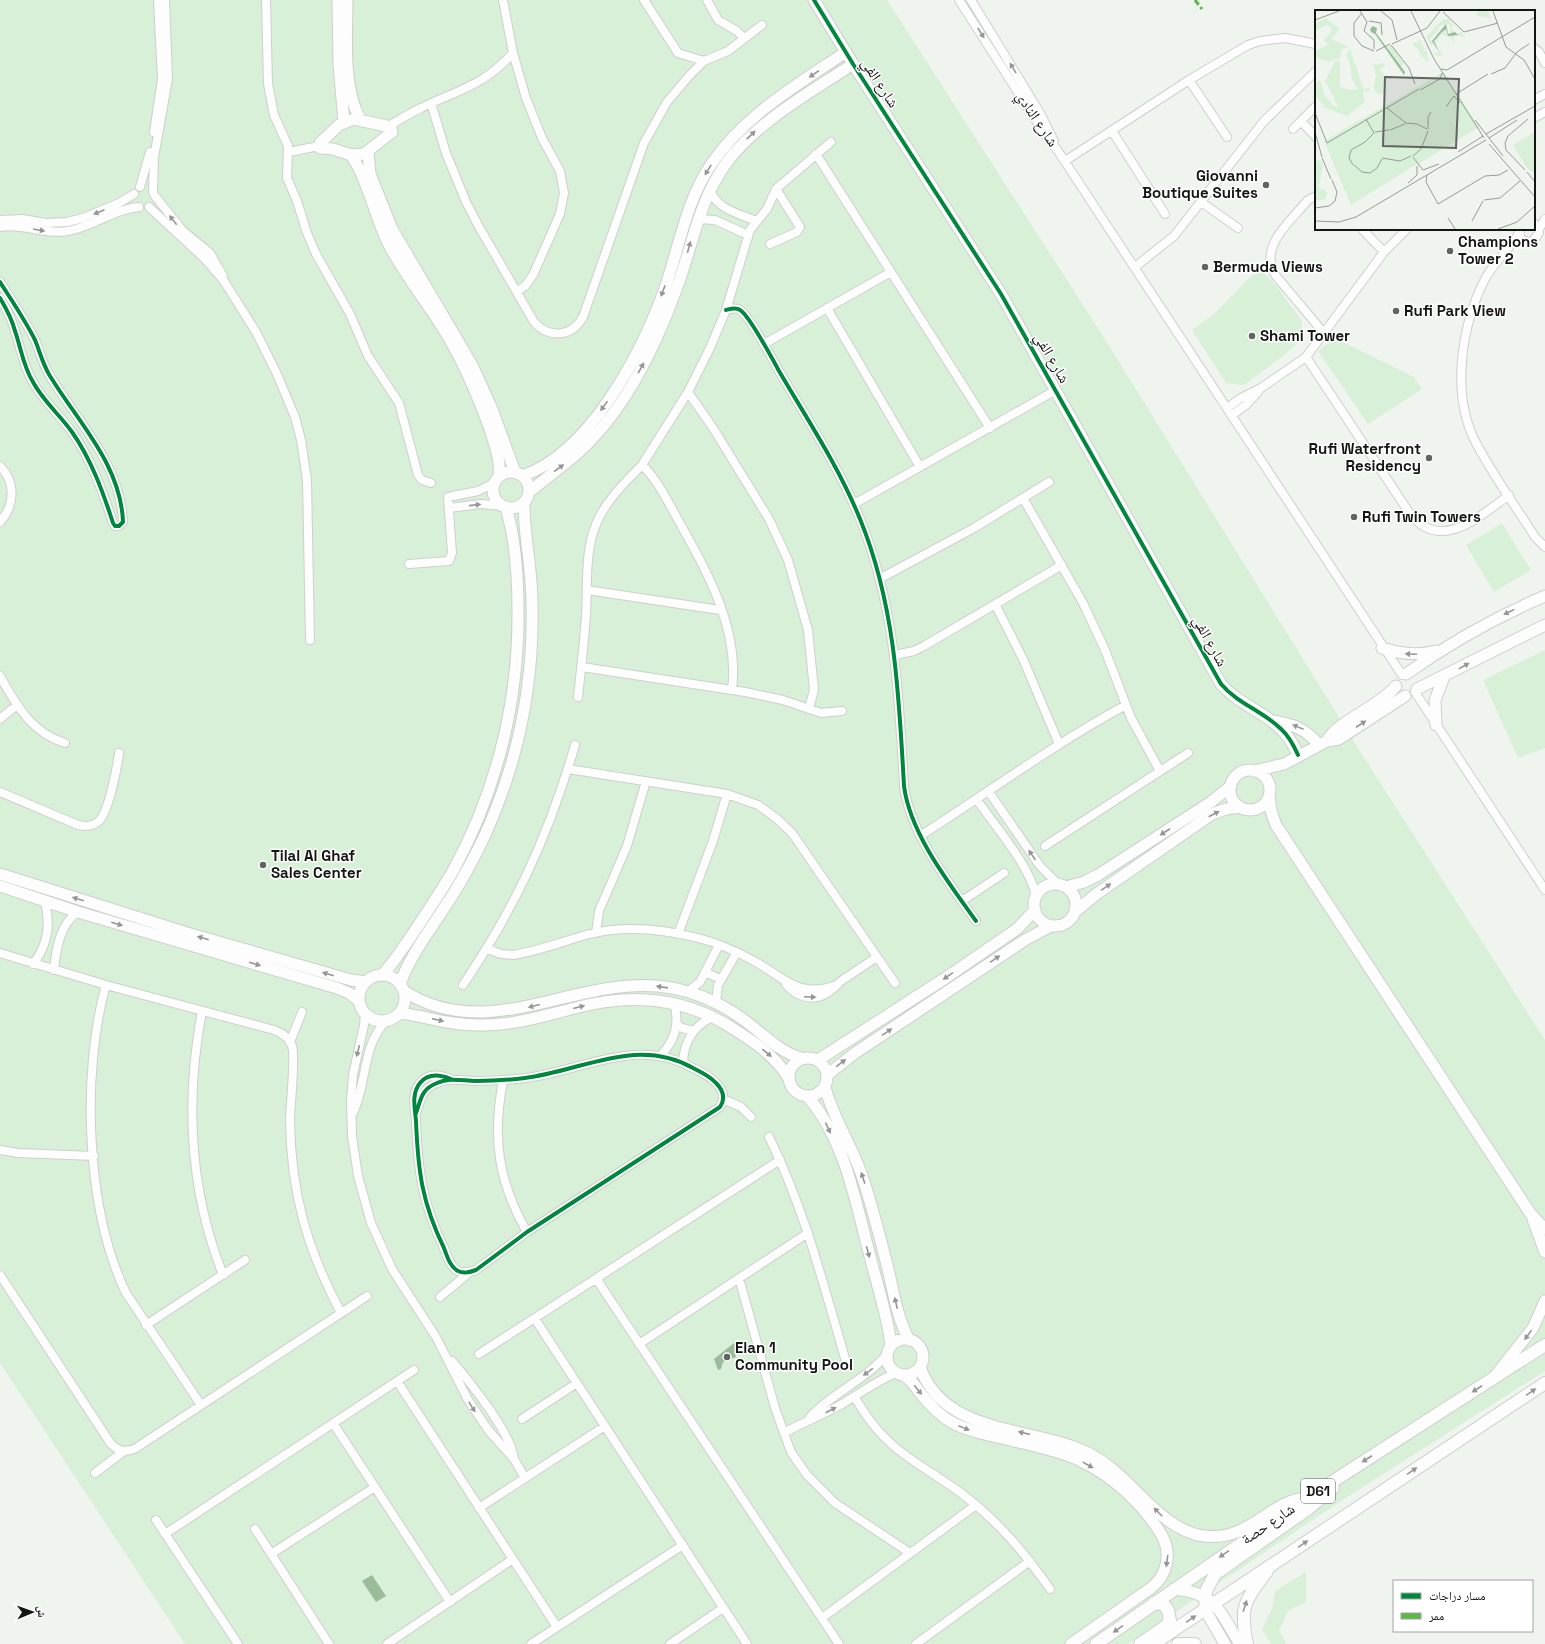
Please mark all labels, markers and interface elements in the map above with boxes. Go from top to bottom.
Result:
inset map [1315,10,1535,230]
one-way arrow [977,27,985,38]
street label: شارع الفي [855,54,903,113]
one-way arrow [1010,62,1017,74]
one-way arrow [808,70,819,78]
street label: شارع النادي [1010,87,1063,152]
one-way arrow [746,130,756,140]
one-way arrow [704,165,712,175]
place label: Giovanni Boutique Suites [1142,166,1258,202]
marker: Giovanni Boutique Suites [1261,180,1271,190]
one-way arrow [93,209,105,215]
one-way arrow [169,215,178,226]
one-way arrow [32,227,45,233]
place label: Champions Tower 2 [1458,232,1538,268]
one-way arrow [686,241,692,253]
marker: Champions Tower 2 [1445,246,1455,256]
place label: Bermuda Views [1213,257,1323,276]
marker: Bermuda Views [1200,262,1210,272]
one-way arrow [660,286,666,298]
place label: Rufi Park View [1404,301,1506,320]
marker: Rufi Park View [1391,306,1401,316]
place label: Shami Tower [1260,326,1350,345]
street label: شارع الفي [1028,329,1075,388]
marker: Shami Tower [1247,331,1257,341]
one-way arrow [638,362,645,374]
one-way arrow [599,401,608,412]
place label: Rufi Waterfront Residency [1309,439,1421,475]
marker: Rufi Waterfront Residency [1424,453,1434,463]
one-way arrow [554,463,565,472]
one-way arrow [469,502,481,508]
place label: Rufi Twin Towers [1362,507,1481,526]
marker: Rufi Twin Towers [1349,512,1359,522]
one-way arrow [1504,609,1515,615]
street label: شارع الفي [1186,612,1232,671]
one-way arrow [1405,650,1417,657]
one-way arrow [1459,662,1470,669]
one-way arrow [1355,721,1367,728]
one-way arrow [1291,724,1303,730]
one-way arrow [1208,810,1220,817]
one-way arrow [1159,828,1170,836]
place label: Tilal Al Ghaf Sales Center [271,846,362,882]
one-way arrow [1028,850,1036,860]
marker: Tilal Al Ghaf Sales Center [258,860,268,870]
one-way arrow [1101,883,1112,891]
one-way arrow [72,896,84,902]
one-way arrow [111,921,123,927]
one-way arrow [196,935,208,941]
one-way arrow [990,955,1000,963]
one-way arrow [249,961,261,967]
one-way arrow [321,971,333,977]
one-way arrow [943,972,954,980]
one-way arrow [656,984,668,990]
one-way arrow [804,993,816,1000]
one-way arrow [528,1003,541,1009]
one-way arrow [573,1003,585,1009]
one-way arrow [432,1017,444,1023]
one-way arrow [882,1028,892,1036]
one-way arrow [355,1046,361,1058]
one-way arrow [761,1049,772,1058]
one-way arrow [835,1059,846,1068]
one-way arrow [825,1123,831,1134]
one-way arrow [859,1171,865,1183]
one-way arrow [866,1246,872,1258]
one-way arrow [892,1297,898,1309]
one-way arrow [1524,1330,1532,1341]
place label: Elan 1 Community Pool [735,1338,853,1374]
marker: Elan 1 Community Pool [722,1352,732,1362]
one-way arrow [863,1367,874,1376]
one-way arrow [914,1385,922,1396]
one-way arrow [1471,1385,1482,1393]
one-way arrow [1526,1388,1537,1396]
one-way arrow [469,1401,476,1413]
one-way arrow [826,1407,837,1413]
one-way arrow [959,1425,971,1431]
one-way arrow [1018,1430,1030,1436]
one-way arrow [1362,1455,1372,1463]
one-way arrow [1082,1461,1094,1468]
one-way arrow [1406,1468,1417,1475]
road number: D61 [1301,1479,1335,1503]
street label: شارع حصة [1237,1499,1299,1549]
one-way arrow [1153,1507,1163,1517]
one-way arrow [1298,1540,1309,1547]
one-way arrow [1219,1550,1229,1558]
one-way arrow [1164,1555,1170,1567]
legend [1393,1580,1533,1632]
text: مسار دراجات [1429,1588,1486,1604]
north arrow [12,1592,52,1632]
one-way arrow [1242,1599,1248,1611]
text: ش [34,1606,49,1618]
text: ممر [1428,1608,1444,1624]
one-way arrow [1185,1615,1196,1623]
one-way arrow [1112,1625,1123,1633]

